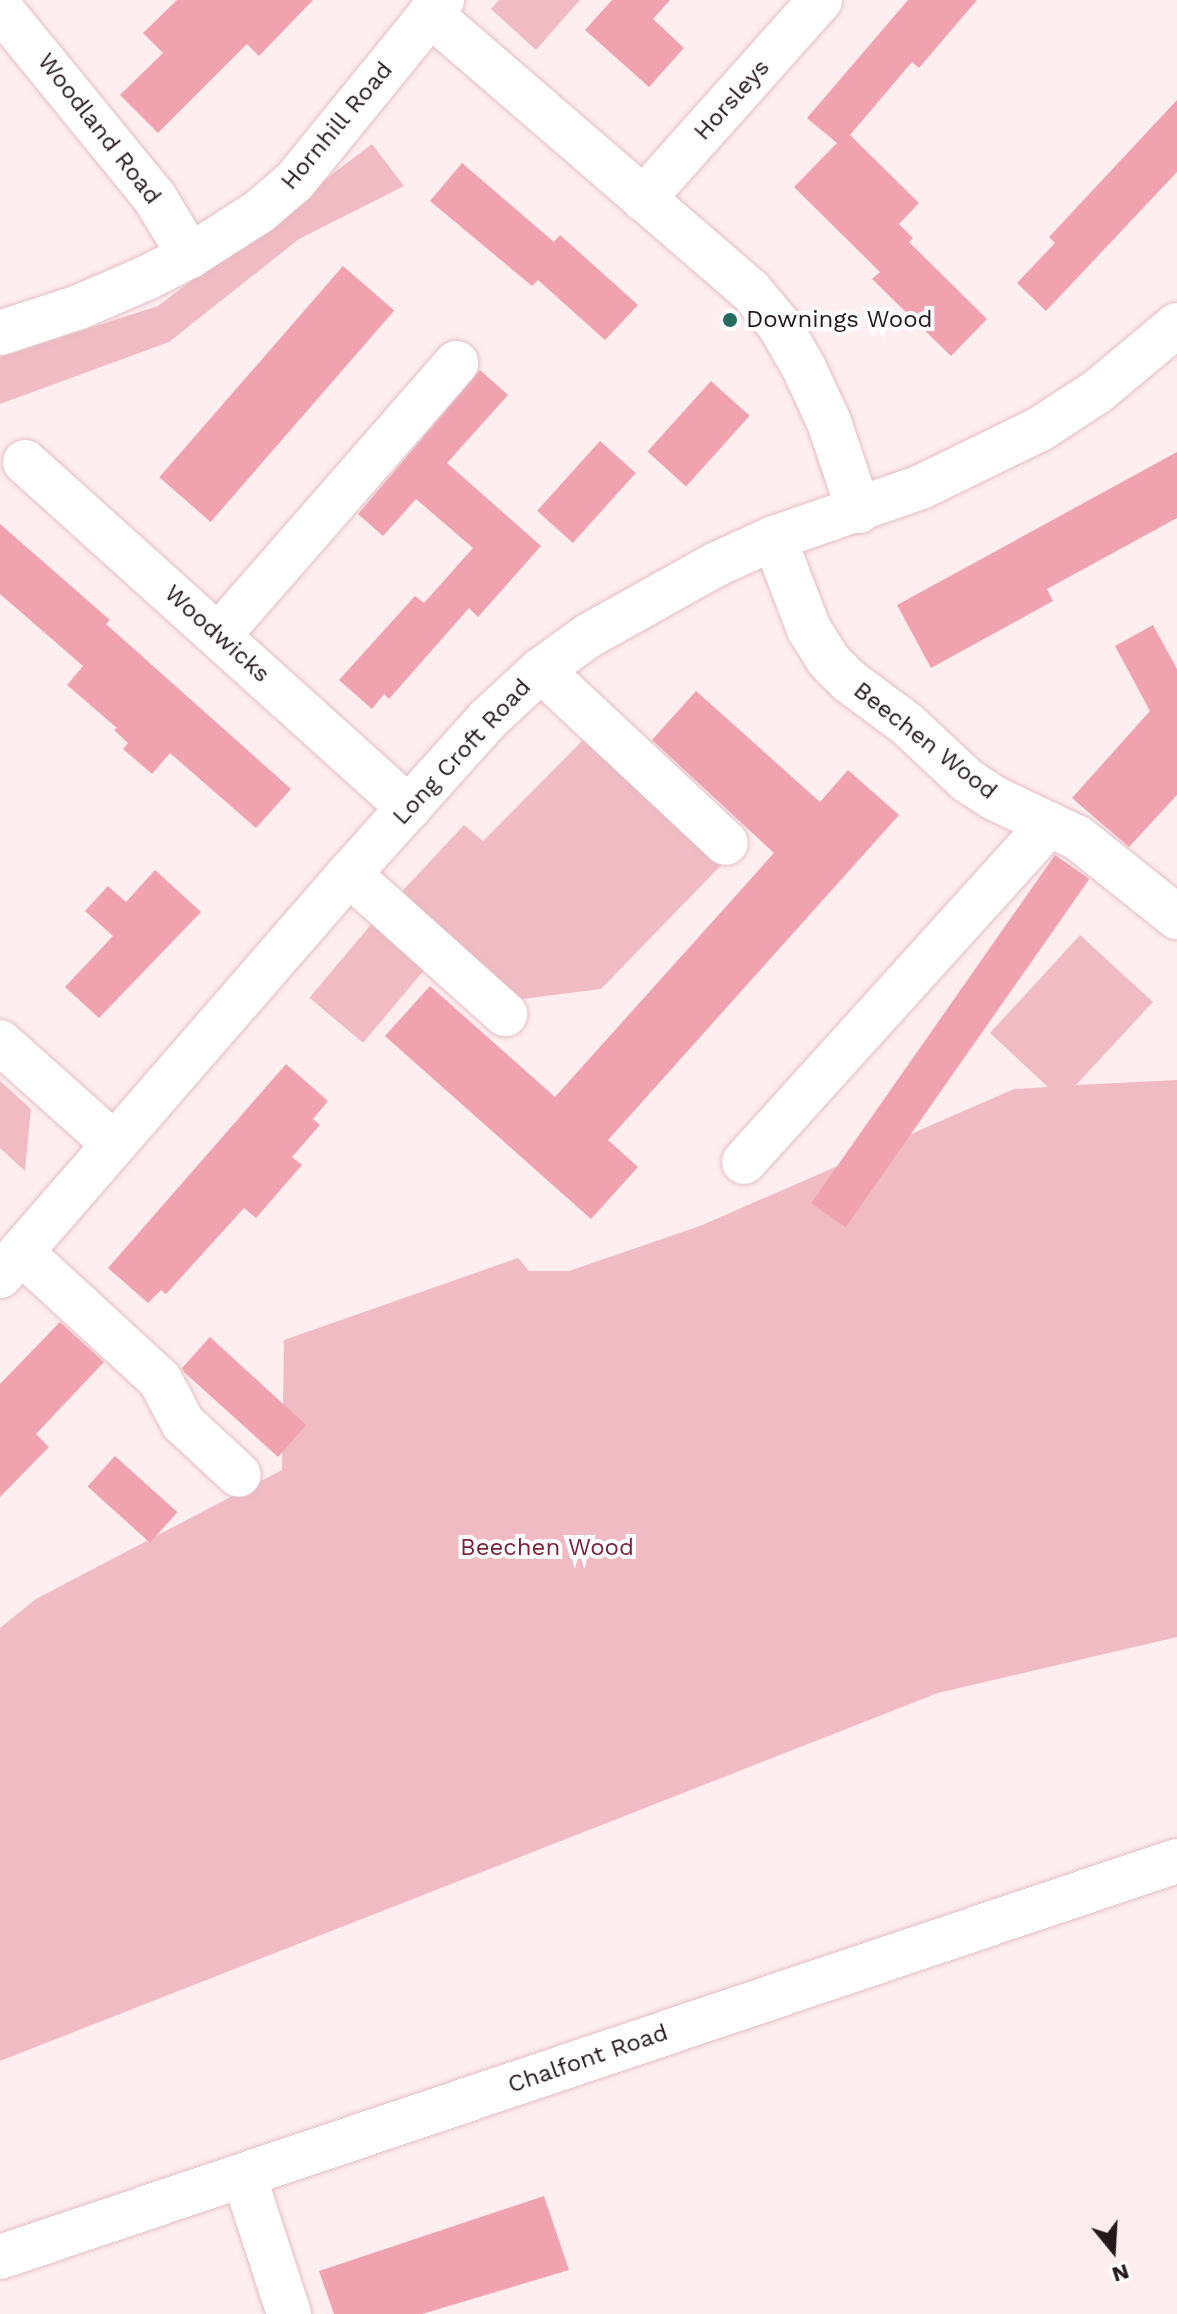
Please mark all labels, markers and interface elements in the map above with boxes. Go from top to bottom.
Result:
street label: Woodland Road [31,48,167,210]
street label: Horsleys [688,54,776,146]
street label: Hornhill Road [275,56,399,196]
place label: Downings Wood [746,306,933,334]
marker: Downings Wood [721,311,739,329]
street label: Woodwicks [158,579,276,689]
street label: Long Croft Road [387,673,537,831]
street label: Beechen Wood [847,676,1003,806]
park label: Beechen Wood [460,1534,634,1562]
street label: Chalfont Road [504,2018,672,2100]
north arrow [1073,2210,1153,2290]
text: N [1109,2259,1132,2288]

